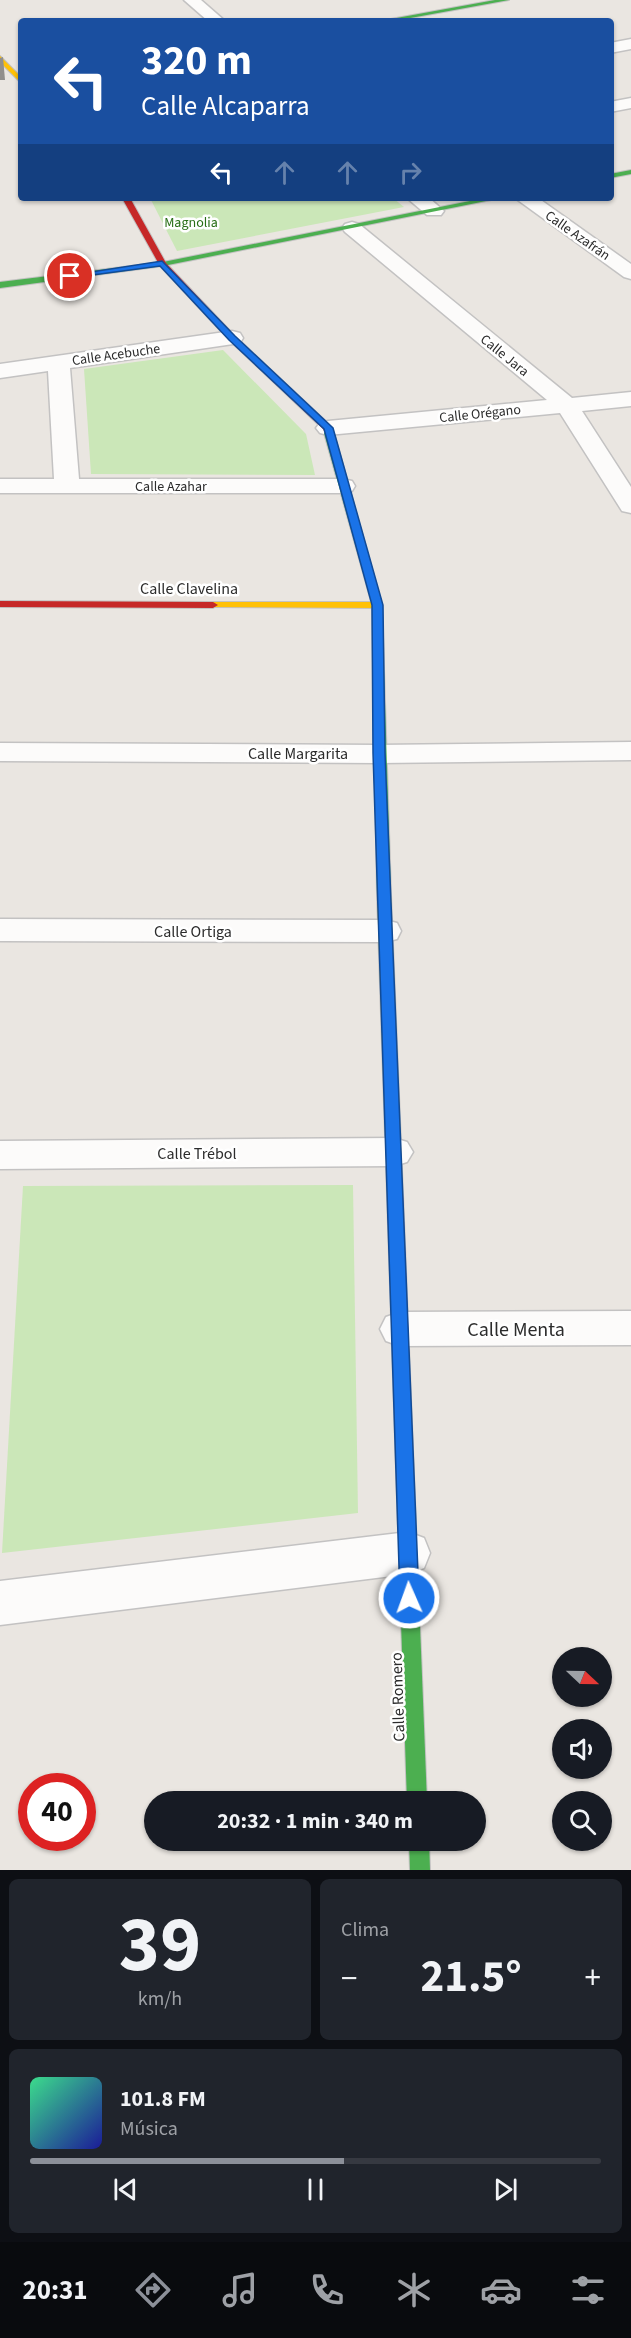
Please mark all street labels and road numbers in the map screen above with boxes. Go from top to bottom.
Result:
street label: Calle Azafrán [541,206,614,266]
street label: Calle Jara [476,330,533,382]
street label: Calle Acebuche [71,339,162,371]
street label: Calle Orégano [438,400,522,428]
street label: Calle Azahar [135,477,207,497]
street label: Calle Clavelina [140,578,238,600]
street label: Calle Margarita [248,743,348,765]
street label: Calle Ortiga [154,921,232,943]
street label: Calle Trébol [157,1143,237,1165]
street label: Calle Menta [467,1316,565,1344]
street label: Calle Romero [385,1652,411,1742]

